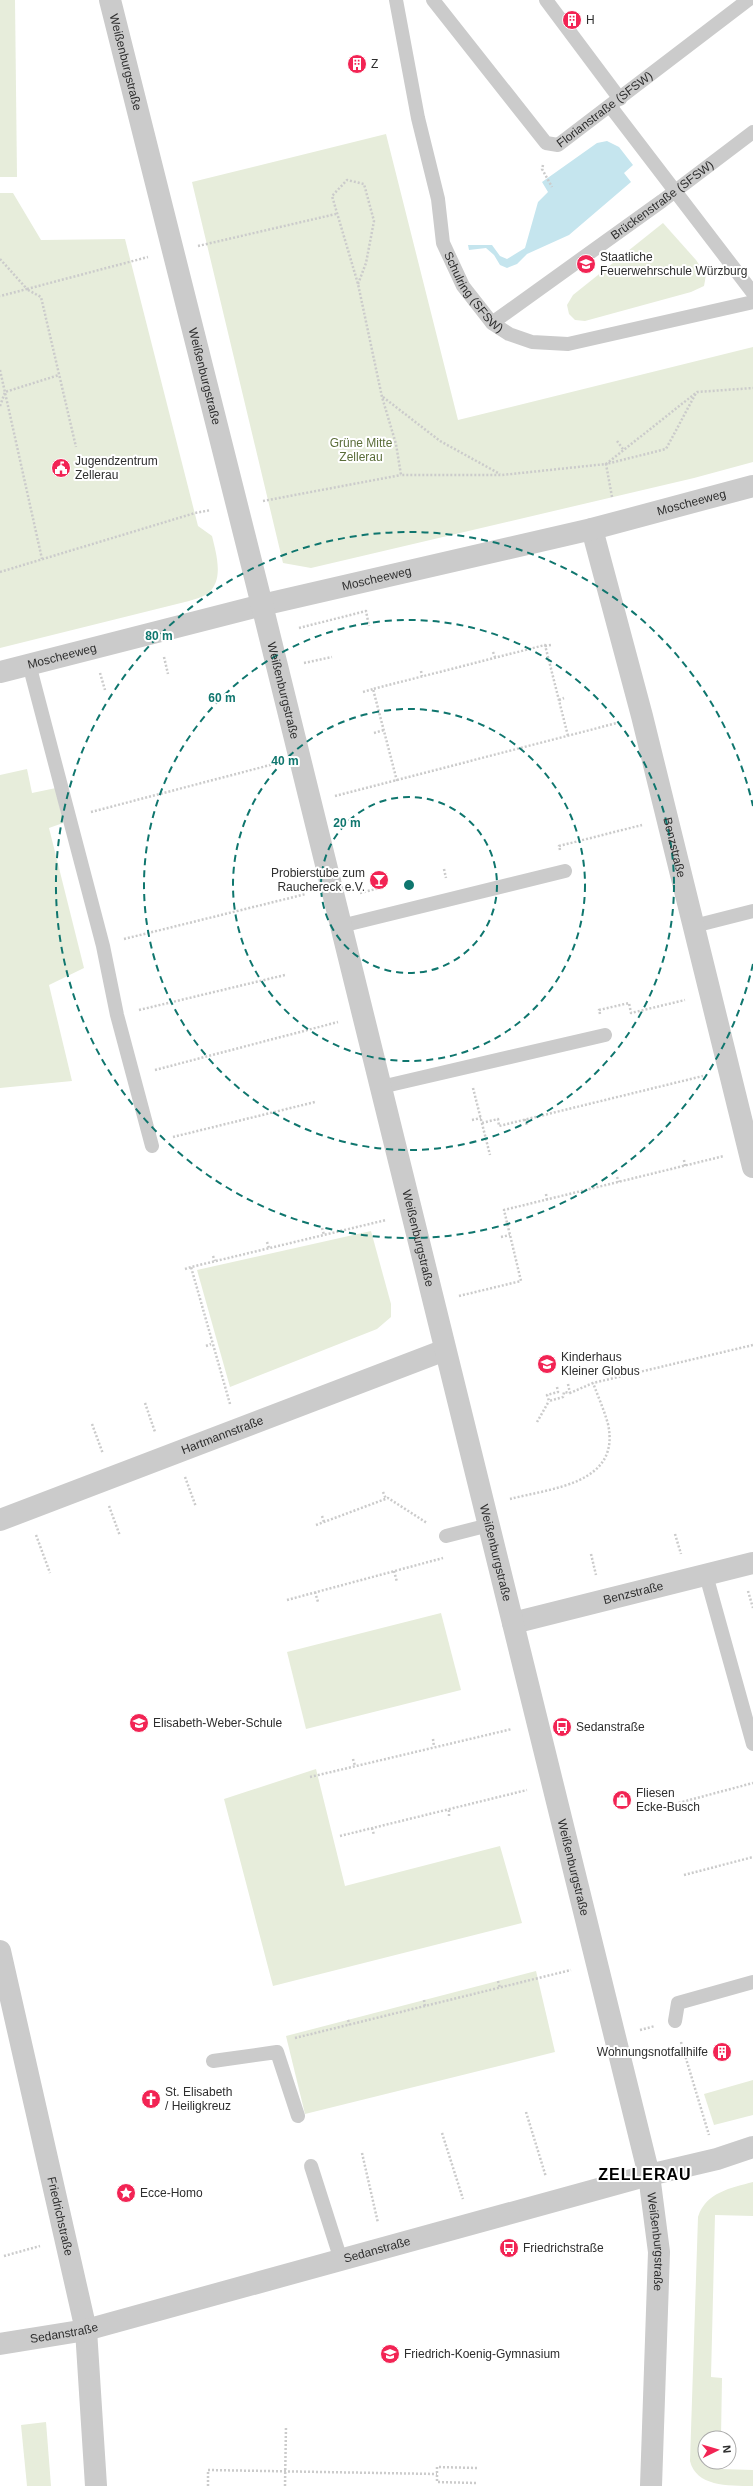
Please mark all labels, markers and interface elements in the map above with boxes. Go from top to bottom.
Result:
building icon: H [561,9,583,31]
street label: Weißenburgstraße [107,12,145,112]
place label: H [586,13,595,27]
building icon: Z [346,53,368,75]
place label: Z [371,57,378,71]
street label: Florianstraße (SFSW) [554,68,655,150]
street label: Brückenstraße (SFSW) [608,157,716,242]
street label: Schulring (SFSW) [441,249,506,335]
place label: Staatliche Feuerwehrschule Würzburg [600,250,747,278]
school or university icon: Staatliche Feuerwehrschule Würzburg [575,253,597,275]
street label: Weißenburgstraße [186,326,224,426]
park label: Grüne Mitte Zellerau [330,436,393,464]
place label: Jugendzentrum Zellerau [75,454,158,482]
public building icon: Jugendzentrum Zellerau [50,457,72,479]
street label: Moscheeweg [655,487,727,518]
street label: Moscheeweg [341,564,413,593]
text: 80 m [145,629,173,643]
street label: Moscheeweg [26,641,98,672]
street label: Weißenburgstraße [264,641,302,741]
text: 60 m [208,691,236,705]
text: 40 m [271,754,299,768]
text: 20 m [333,816,361,830]
street label: Benzstraße [660,816,689,879]
place label: Probierstube zum Rauchereck e.V. [271,866,365,894]
bar icon: Probierstube zum Rauchereck e.V. [368,869,390,891]
centre of rings [402,878,416,892]
street label: Weißenburgstraße [399,1188,437,1288]
place label: Kinderhaus Kleiner Globus [561,1350,640,1378]
school or university icon: Kinderhaus Kleiner Globus [536,1353,558,1375]
street label: Hartmannstraße [179,1413,266,1457]
street label: Weißenburgstraße [477,1503,514,1603]
street label: Benzstraße [602,1579,665,1607]
school or university icon: Elisabeth-Weber-Schule [128,1712,150,1734]
place label: Elisabeth-Weber-Schule [153,1716,283,1730]
bus stop icon: Sedanstraße [551,1716,573,1738]
place label: Sedanstraße [576,1720,645,1734]
place label: Fliesen Ecke-Busch [636,1786,700,1814]
shop icon: Fliesen Ecke-Busch [611,1789,633,1811]
street label: Weißenburgstraße [554,1818,592,1918]
building icon: Wohnungsnotfallhilfe [711,2041,733,2063]
place label: Wohnungsnotfallhilfe [597,2045,708,2059]
place label: St. Elisabeth / Heiligkreuz [165,2085,232,2113]
church icon: St. Elisabeth / Heiligkreuz [140,2088,162,2110]
district label: ZELLERAU [598,2166,692,2183]
street label: Friedrichstraße [44,2175,76,2258]
place icon: Ecce-Homo [115,2182,137,2204]
place label: Ecce-Homo [140,2186,203,2200]
street label: Weißenburgstraße [644,2192,666,2292]
street label: Sedanstraße [342,2234,412,2266]
bus stop icon: Friedrichstraße [498,2237,520,2259]
place label: Friedrichstraße [523,2241,604,2255]
street label: Sedanstraße [29,2320,100,2346]
school or university icon: Friedrich-Koenig-Gymnasium [379,2343,401,2365]
place label: Friedrich-Koenig-Gymnasium [404,2347,560,2361]
north arrow [697,2430,737,2470]
text: N [721,2445,733,2454]

